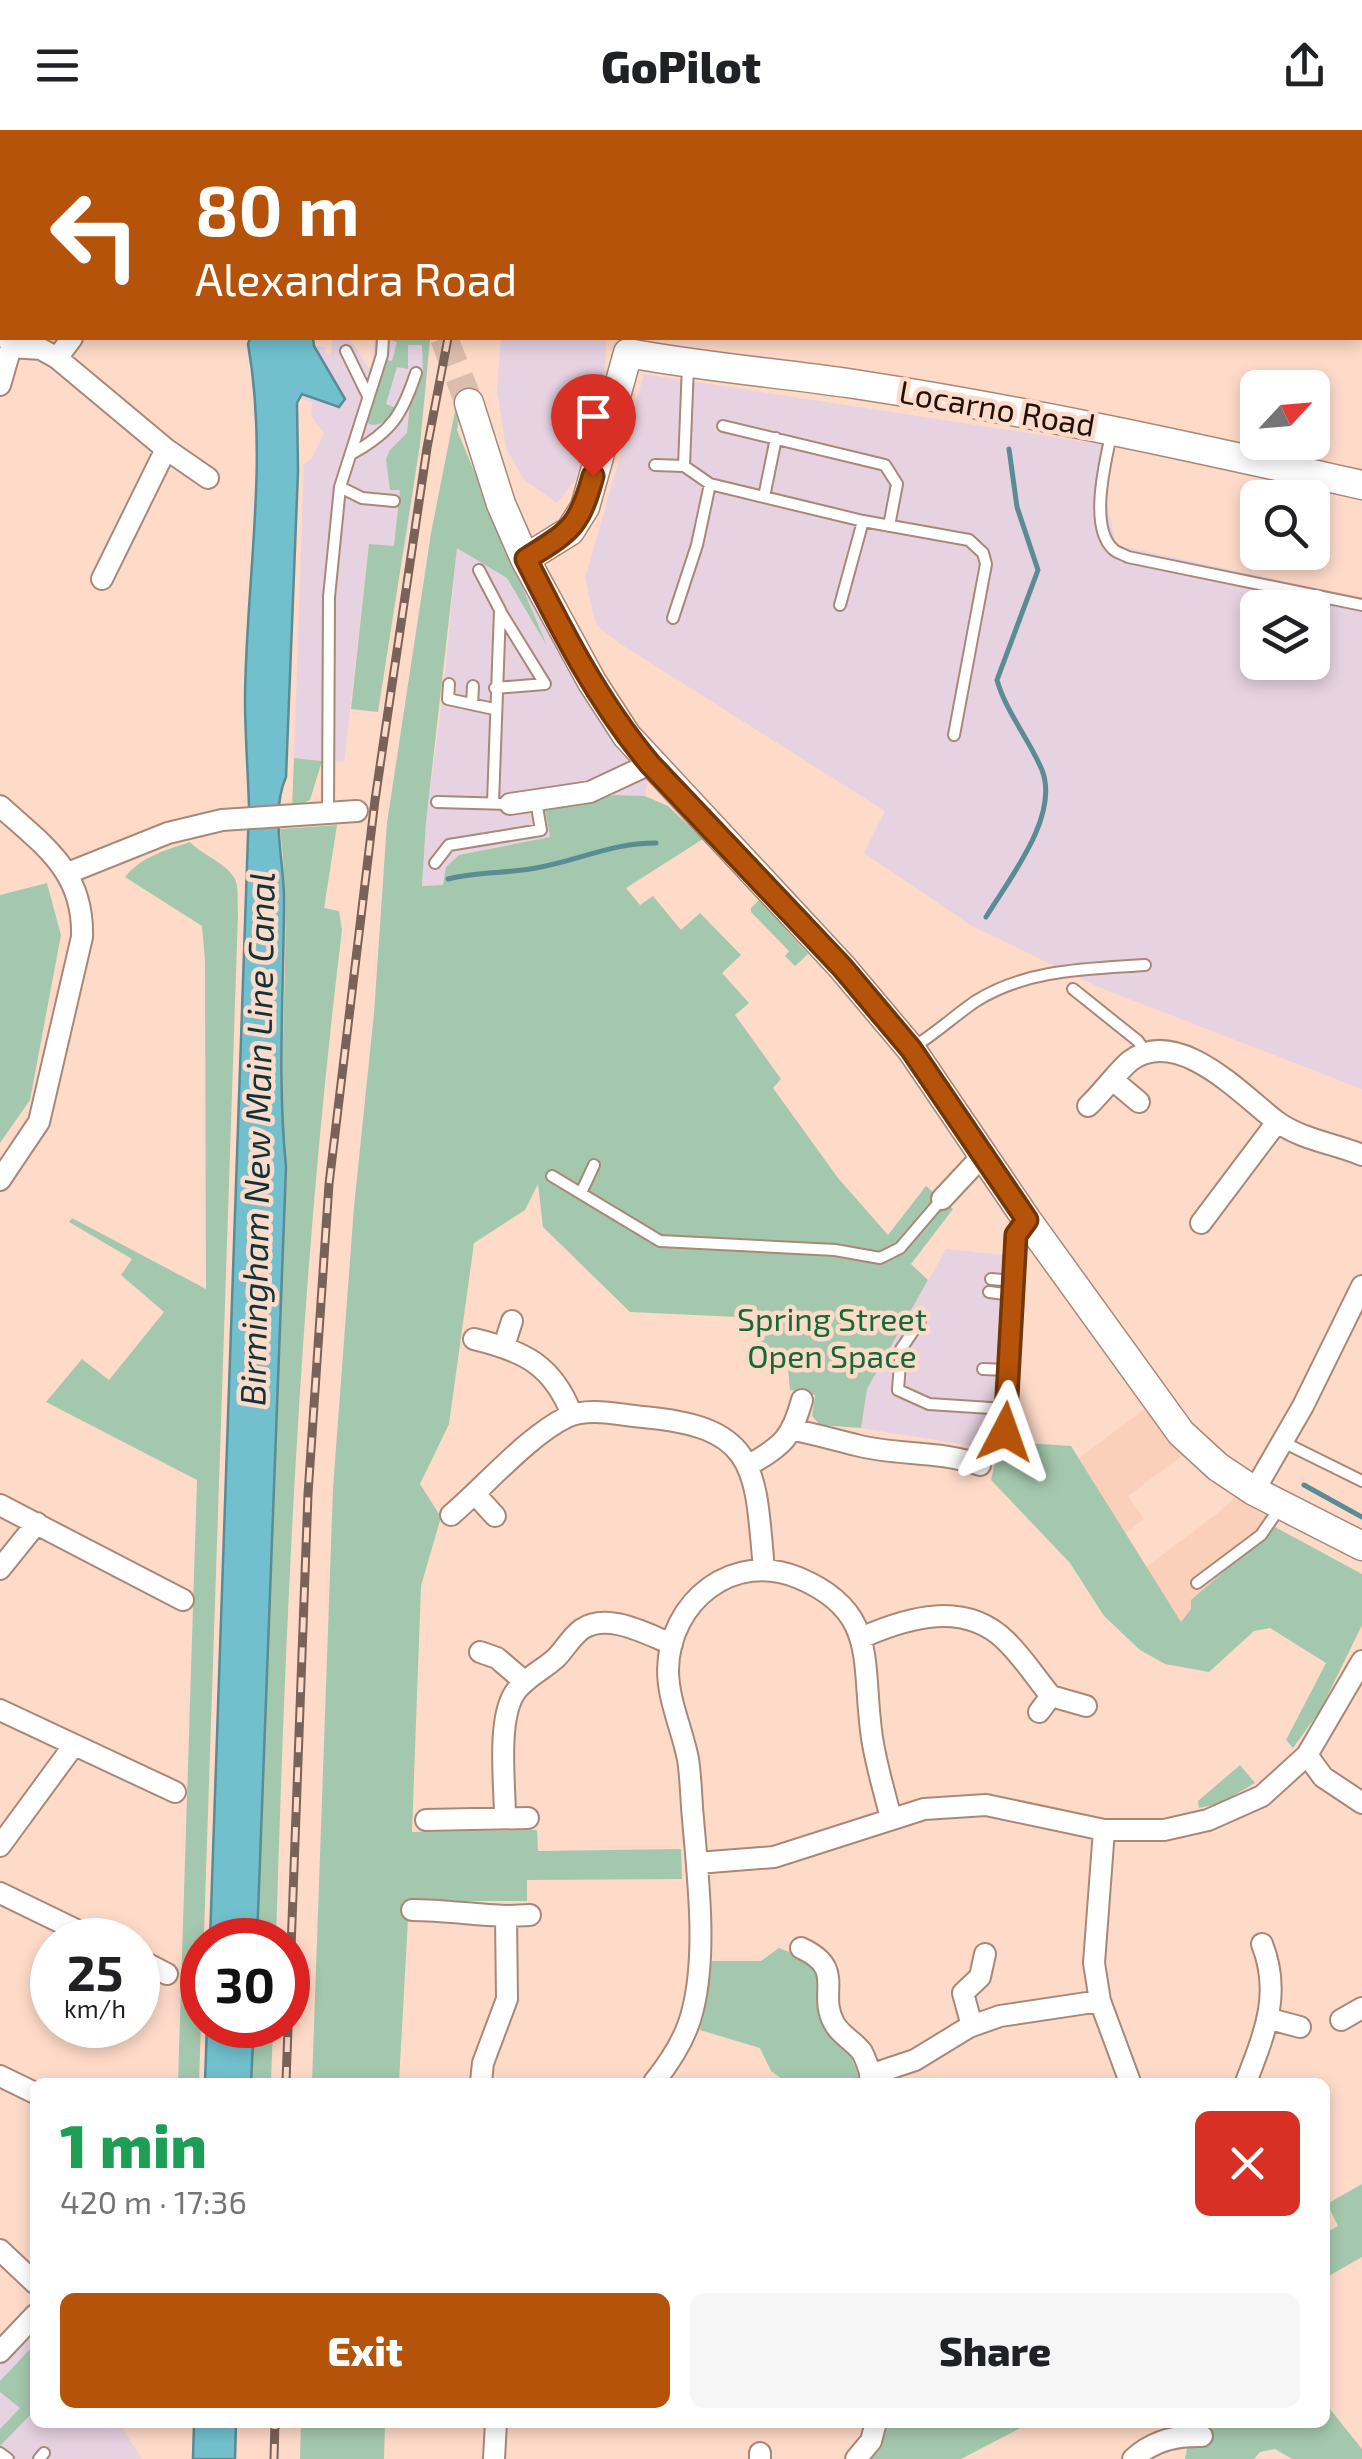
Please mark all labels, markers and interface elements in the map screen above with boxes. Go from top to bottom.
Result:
icon: menu [30,38,85,93]
text: GoPilot [601,38,761,92]
icon: share [1277,38,1332,93]
text: 80 m [195,166,360,250]
icon: left [30,170,160,300]
text: Alexandra Road [195,251,517,305]
north arrow [1240,370,1330,460]
map controls [1240,370,1330,680]
street label: Locarno Road [896,371,1098,443]
pin [551,374,636,477]
icon: arrive [566,389,621,444]
button: search [1240,480,1330,570]
button: layers [1240,590,1330,680]
water label: Birmingham New Main Line Canal [230,872,282,1406]
park label: Spring Street Open Space [737,1299,927,1374]
position arrow [953,1380,1057,1484]
speed limit sign: 30 [180,1918,310,2048]
text: 25 [67,1941,123,2001]
text: km/h [64,1993,126,2023]
text: 1 min [60,2108,207,2180]
button: close [1195,2111,1300,2216]
text: 420 m · 17:36 [60,2182,247,2220]
button: Exit [60,2293,670,2408]
button: Share [690,2293,1300,2408]

